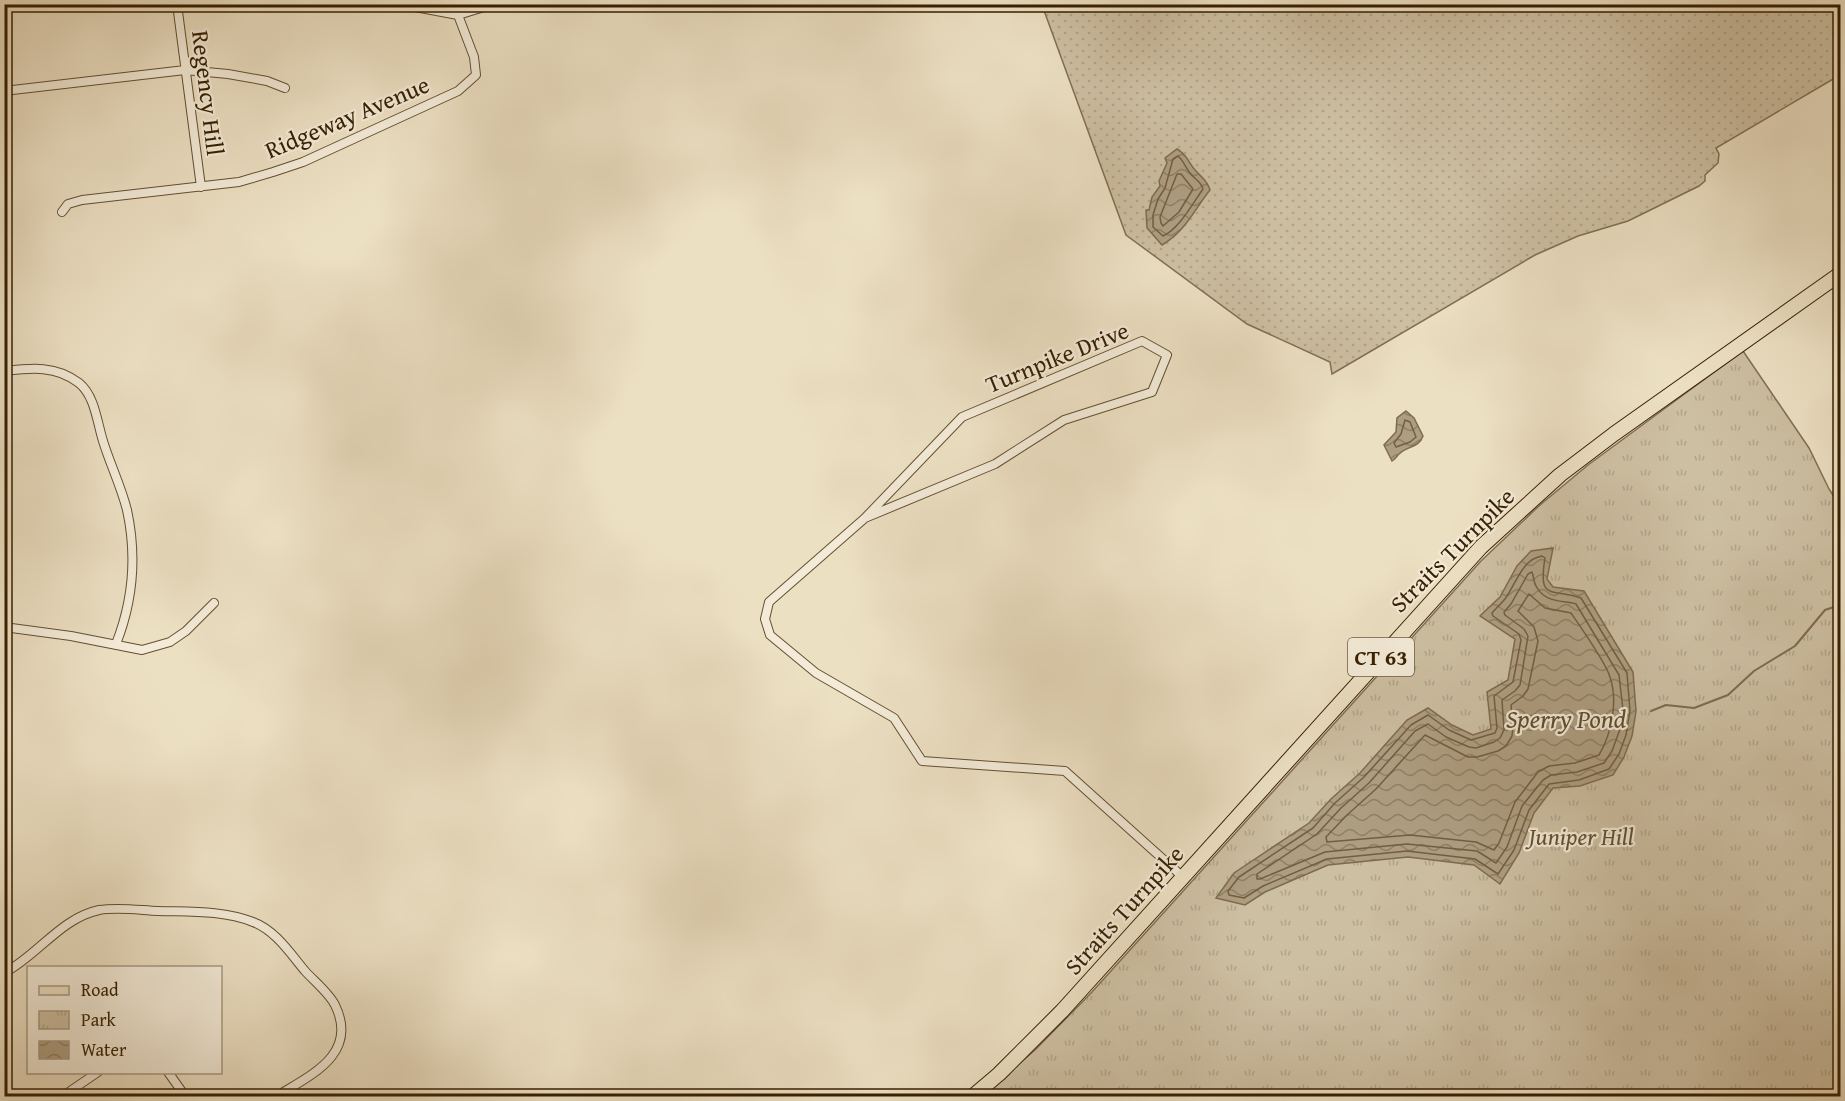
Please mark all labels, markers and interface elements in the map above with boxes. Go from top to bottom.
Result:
street label: Regency Hill [183,28,233,158]
street label: Ridgeway Avenue [259,67,435,167]
street label: Turnpike Drive [980,312,1134,402]
street label: Straits Turnpike [1382,480,1522,620]
road number: CT 63 [1348,638,1414,676]
water label: Sperry Pond [1506,699,1626,738]
park label: Juniper Hill [1524,819,1634,854]
street label: Straits Turnpike [1056,837,1192,983]
legend [27,966,222,1074]
text: Road [81,976,119,1003]
text: Park [81,1006,117,1033]
text: Water [81,1036,127,1063]

